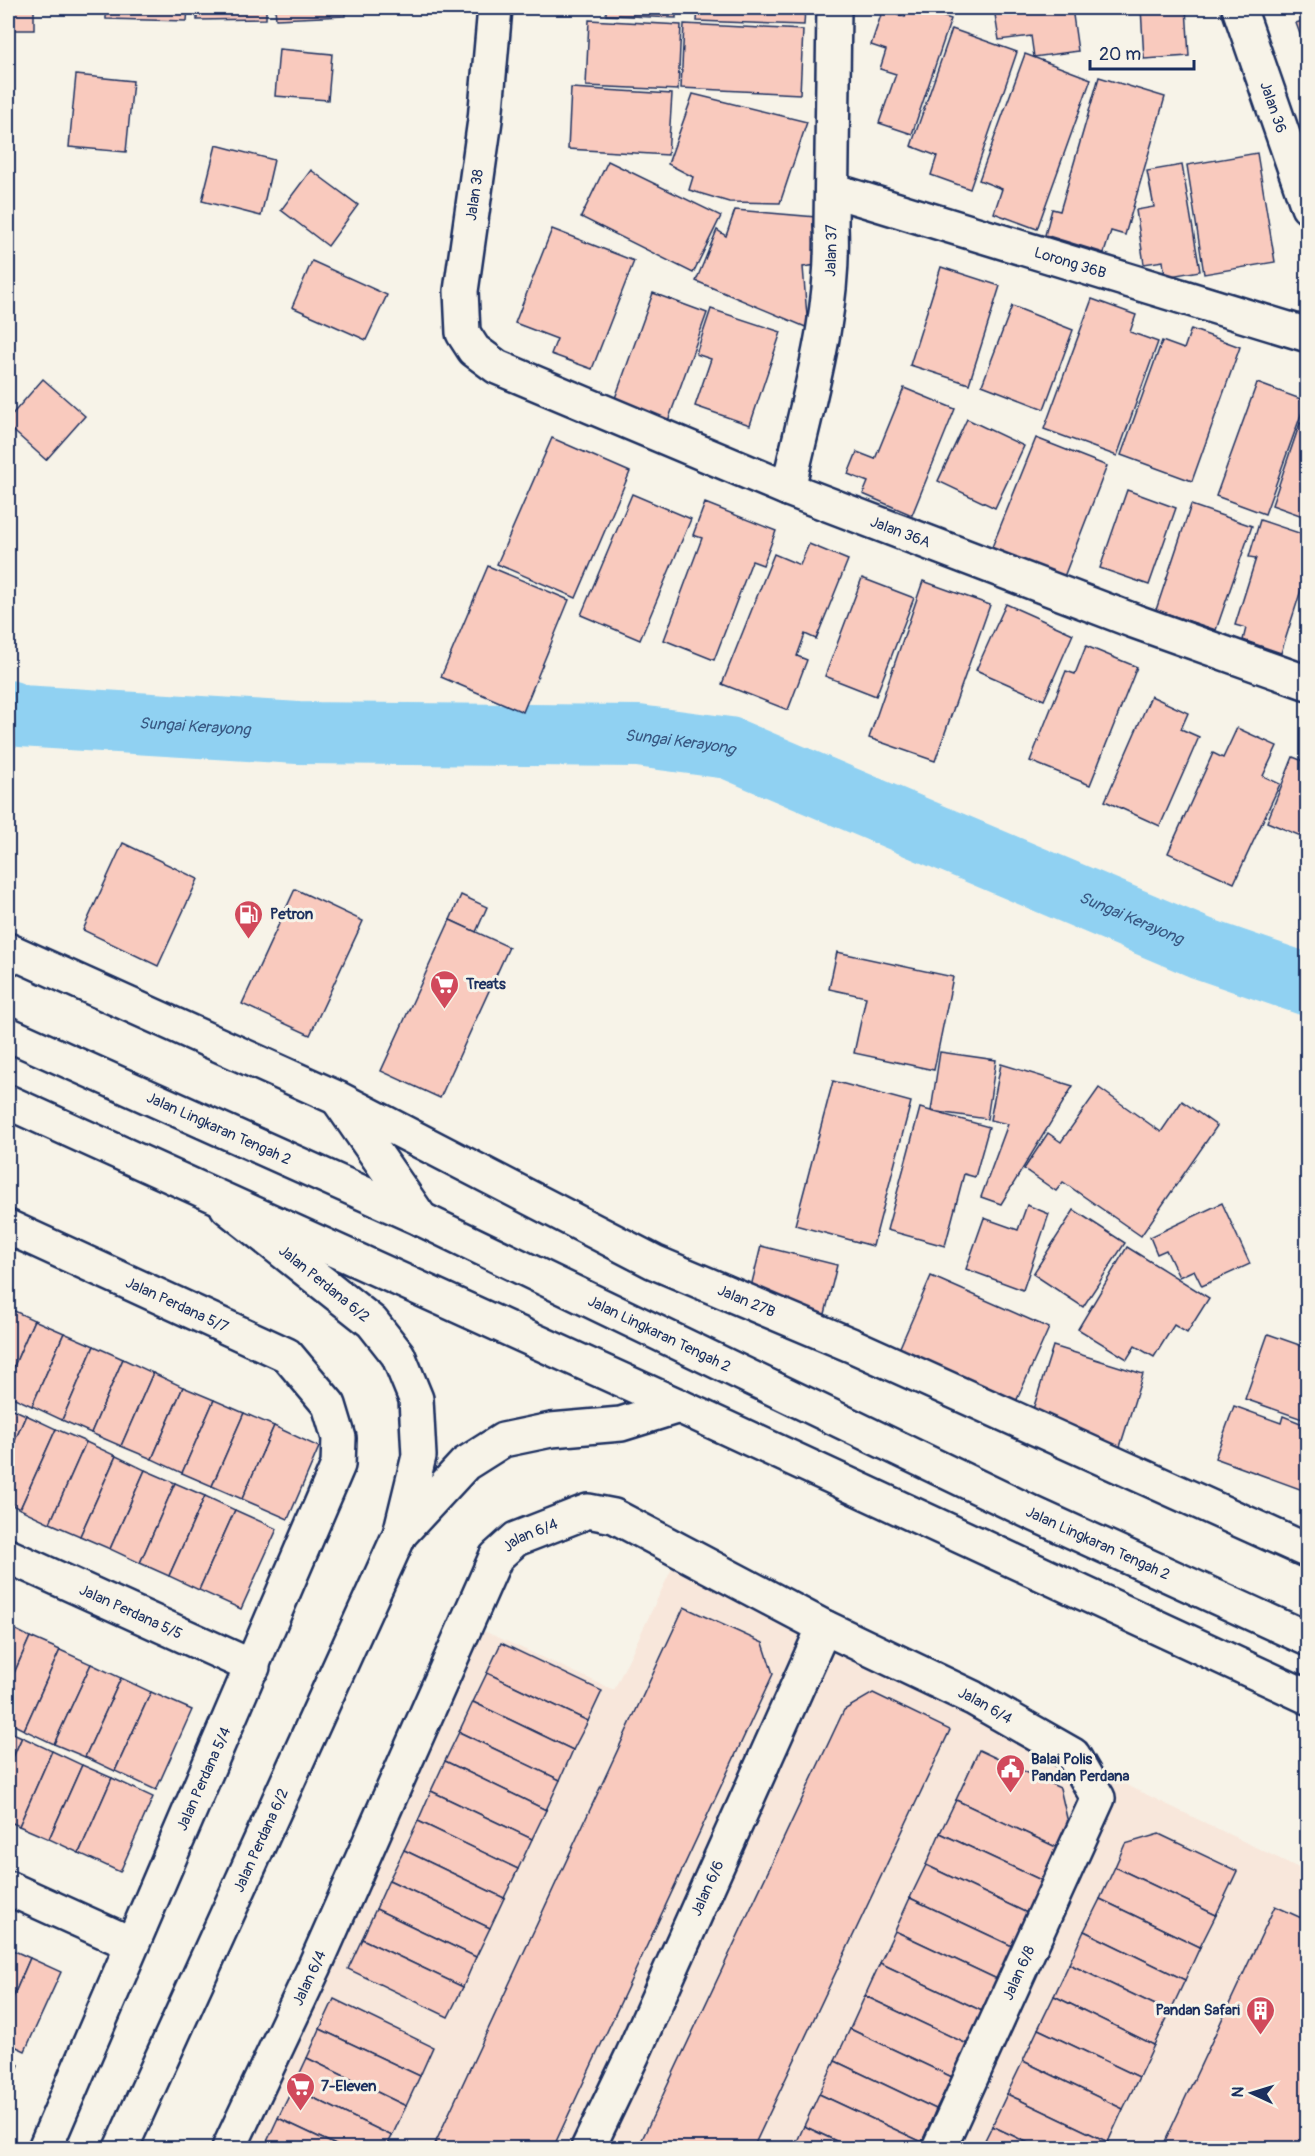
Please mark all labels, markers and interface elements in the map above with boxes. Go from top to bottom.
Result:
scale bar [1090,33,1194,71]
text: 20 m [1099,43,1141,66]
street label: Jalan 36 [1256,79,1291,135]
street label: Jalan 38 [462,168,488,222]
street label: Jalan 37 [821,224,841,277]
street label: Lorong 36B [1032,243,1109,282]
street label: Jalan 36A [868,512,934,552]
water label: Sungai Kerayong [139,713,253,740]
water label: Sungai Kerayong [625,726,741,760]
water label: Sungai Kerayong [1076,887,1188,950]
fuel station icon: Petron [233,898,265,940]
place label: Petron [270,905,314,924]
supermarket icon: Treats [429,968,461,1010]
place label: Treats [465,975,506,994]
street label: Jalan Lingkaran Tengah 2 [144,1088,294,1169]
street label: Jalan Perdana 6/2 [275,1241,373,1327]
street label: Jalan Perdana 5/7 [123,1273,231,1336]
street label: Jalan 27B [715,1280,778,1322]
street label: Jalan Lingkaran Tengah 2 [585,1291,734,1376]
street label: Jalan Lingkaran Tengah 2 [1023,1502,1173,1584]
street label: Jalan 6/4 [499,1514,561,1556]
street label: Jalan Perdana 5/5 [76,1580,185,1643]
street label: Jalan 6/4 [955,1683,1016,1728]
street label: Jalan Perdana 5/4 [173,1724,235,1834]
place label: Balai Polis Pandan Perdana [1031,1750,1129,1786]
public building icon: Balai Polis Pandan Perdana [994,1752,1026,1794]
street label: Jalan Perdana 6/2 [229,1785,293,1895]
street label: Jalan 6/6 [686,1857,728,1919]
street label: Jalan 6/8 [999,1942,1040,2003]
street label: Jalan 6/4 [288,1947,330,2009]
building icon: Pandan Safari [1245,1994,1277,2036]
place label: Pandan Safari [1155,2001,1240,2020]
north arrow [1222,2063,1282,2123]
supermarket icon: 7-Eleven [284,2070,316,2112]
place label: 7-Eleven [321,2077,377,2096]
text: N [1228,2086,1248,2098]

